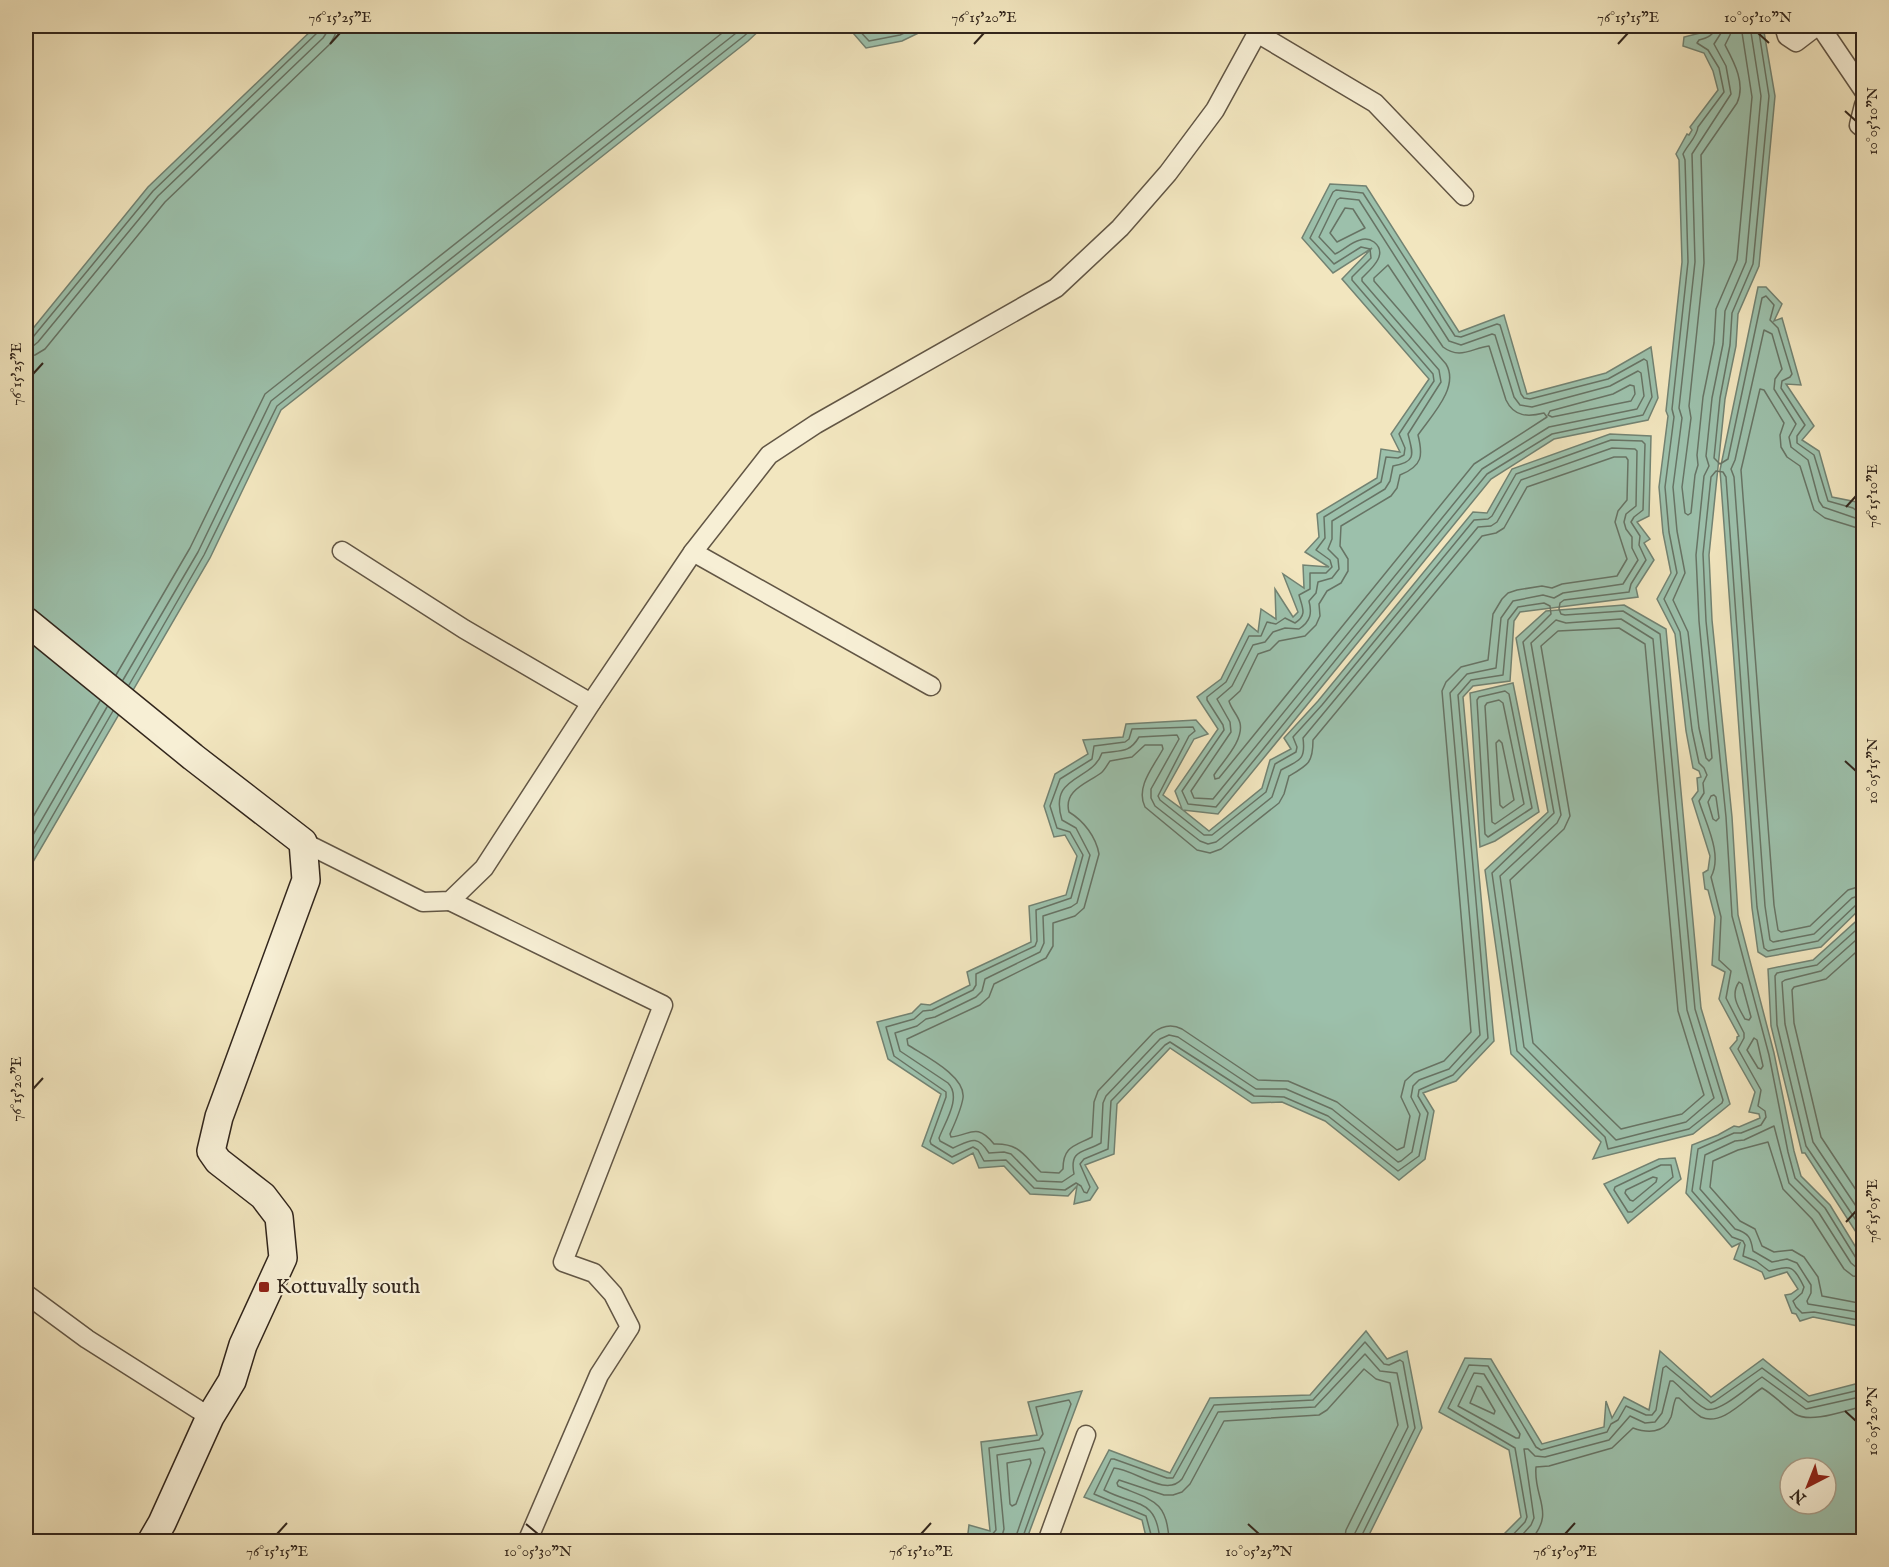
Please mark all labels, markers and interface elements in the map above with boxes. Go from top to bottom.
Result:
text: 76°15'25"E [308,8,372,27]
text: 76°15'20"E [951,8,1017,27]
text: 76°15'15"E [1597,8,1659,27]
text: 10°05'10"N [1724,8,1792,27]
text: 10°05'10"N [1863,87,1882,155]
text: 76°15'25"E [7,342,26,406]
text: 76°15'10"E [1863,464,1882,528]
text: 10°05'15"N [1863,738,1882,804]
text: 76°15'20"E [7,1056,26,1122]
text: 76°15'05"E [1863,1179,1882,1243]
place label: Kottuvally south [276,1274,420,1301]
marker: Kottuvally south [257,1280,271,1294]
text: 10°05'20"N [1863,1386,1882,1456]
north arrow [1778,1456,1838,1516]
text: N [1787,1483,1812,1508]
text: 76°15'15"E [246,1542,308,1561]
text: 10°05'30"N [504,1542,572,1561]
text: 76°15'10"E [889,1542,953,1561]
text: 10°05'25"N [1225,1542,1293,1561]
text: 76°15'05"E [1533,1542,1597,1561]

